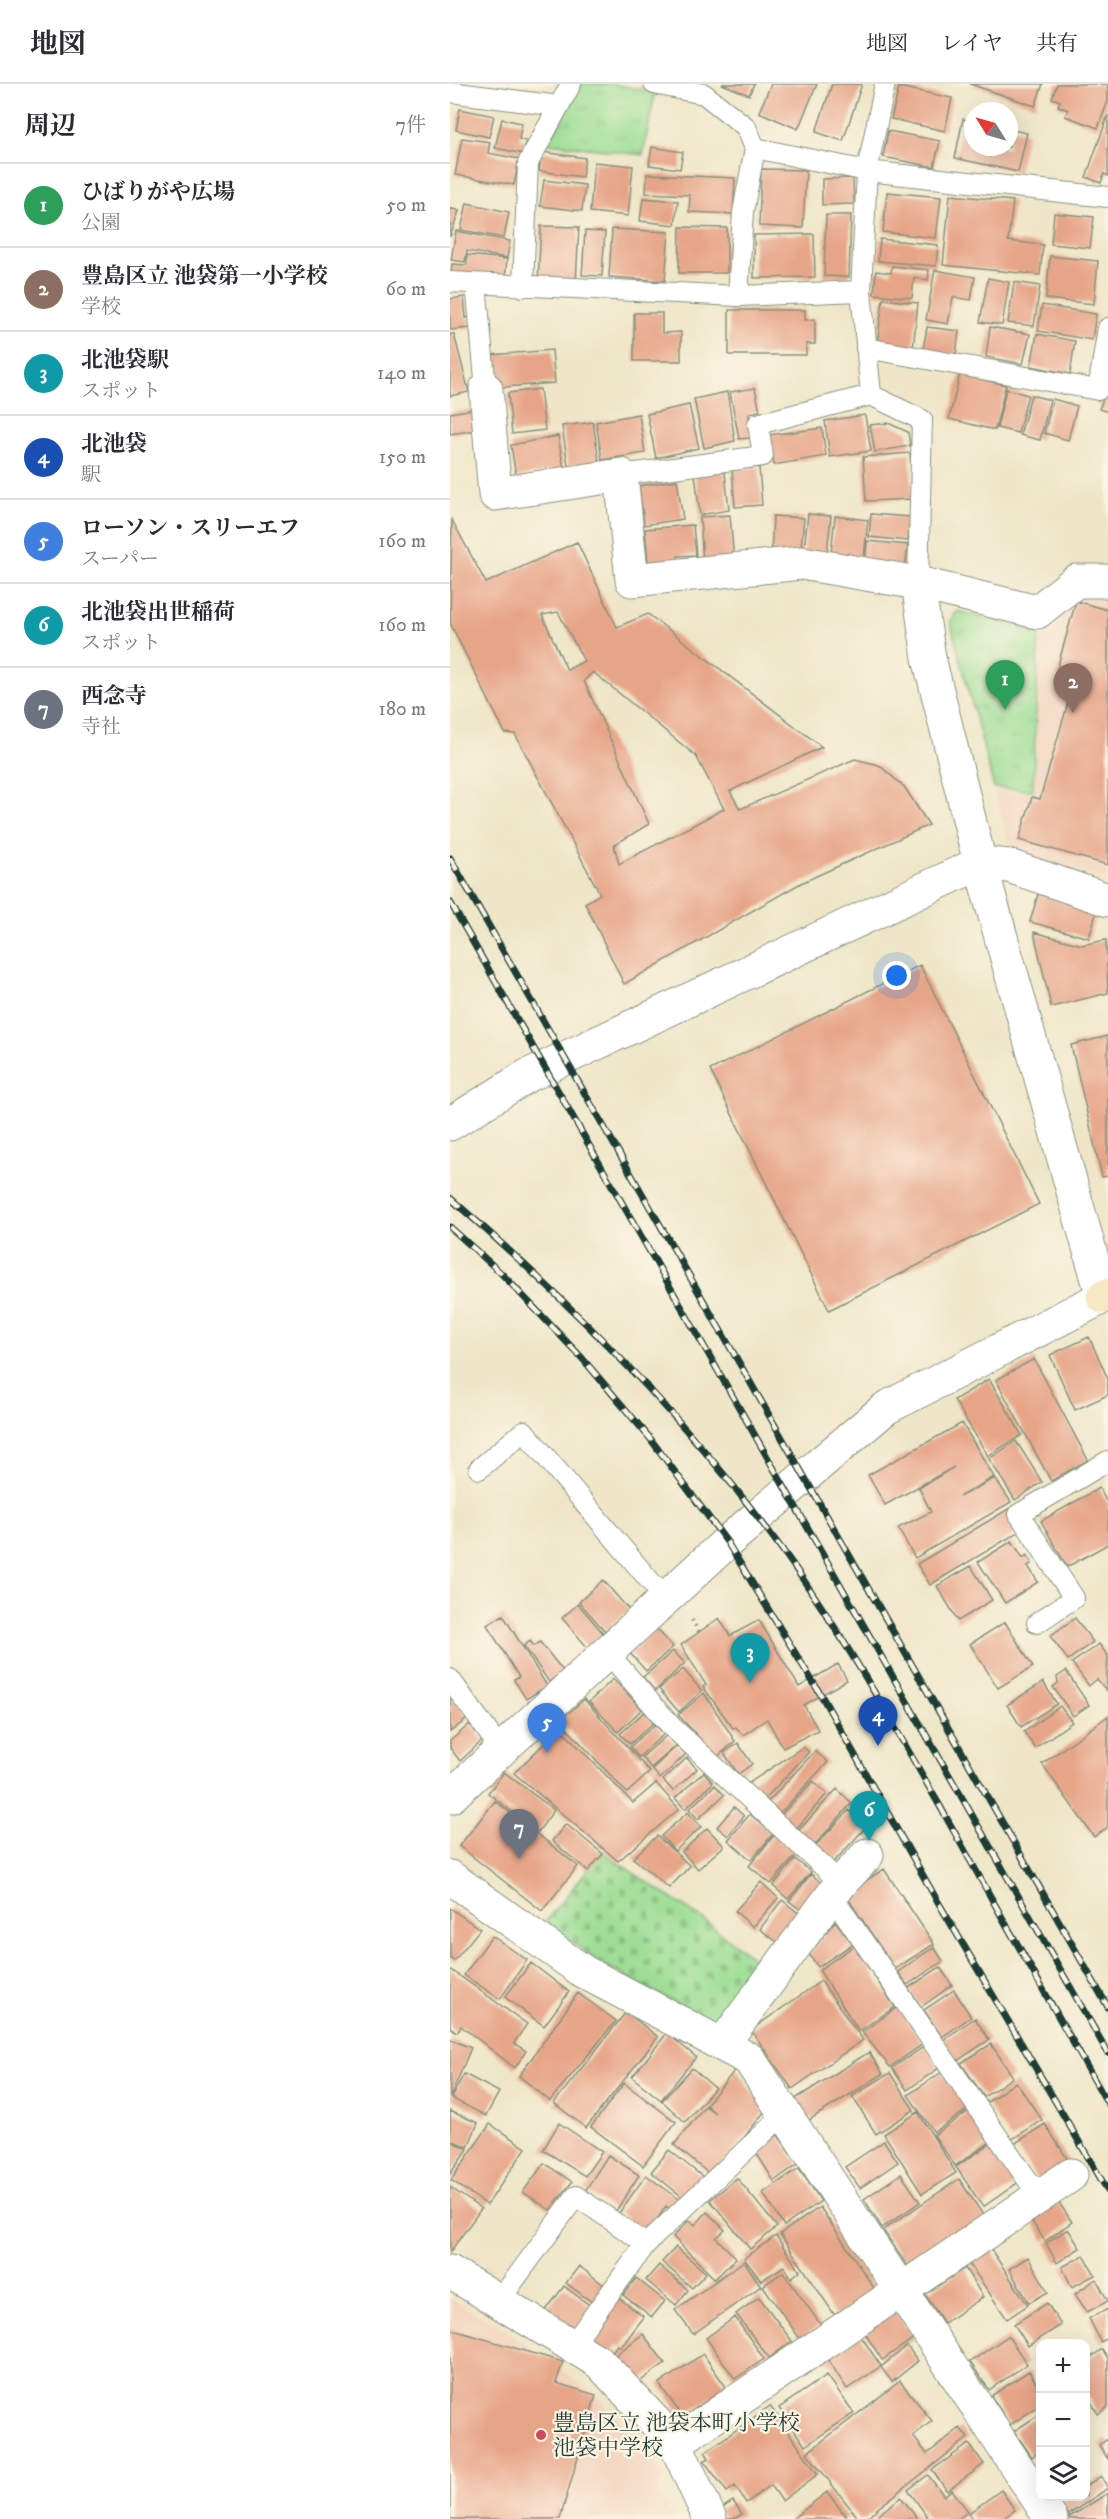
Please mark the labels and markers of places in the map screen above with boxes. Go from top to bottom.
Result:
pin: 1 [986,660,1024,710]
pin: 2 [1054,664,1092,713]
pin: 3 [730,1634,770,1683]
pin: 4 [858,1696,898,1746]
pin: 5 [528,1704,566,1753]
pin: 6 [850,1792,888,1841]
pin: 7 [500,1810,538,1859]
place label: 豊島区立 池袋本町小学校 池袋中学校 [553,2410,800,2462]
marker: 豊島区立 池袋本町小学校 池袋中学校 [534,2428,548,2442]

